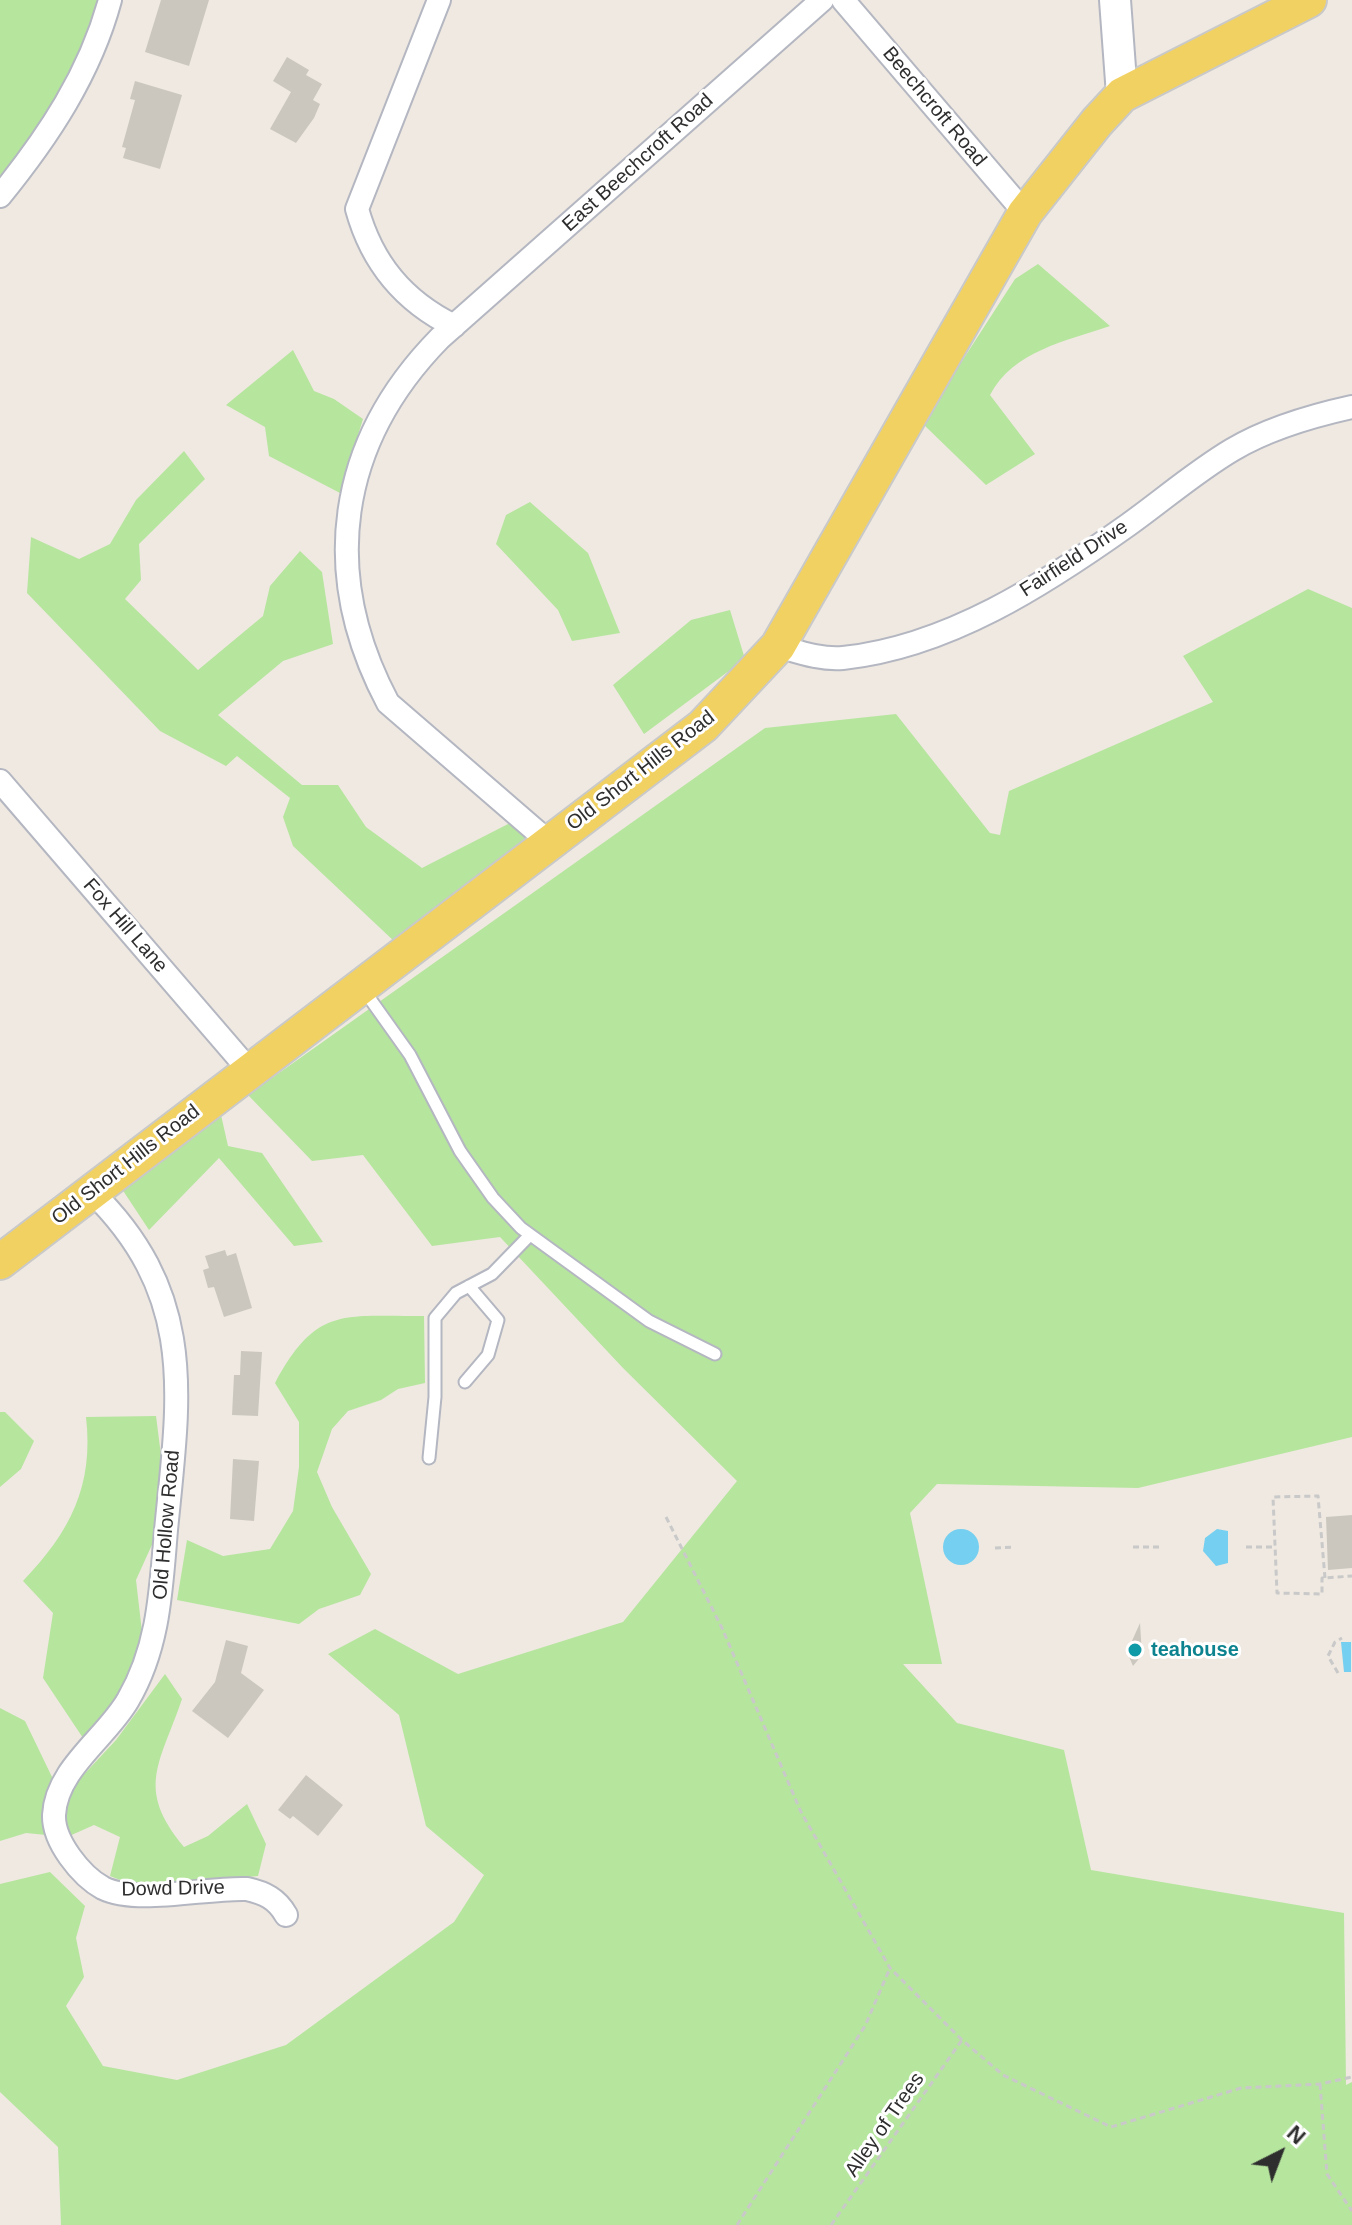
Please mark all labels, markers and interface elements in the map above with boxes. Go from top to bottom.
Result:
street label: Beechcroft Road [877,42,991,172]
street label: East Beechcroft Road [558,89,718,237]
street label: Fairfield Drive [1016,515,1132,603]
street label: Old Short Hills Road [562,706,720,836]
street label: Fox Hill Lane [78,874,172,978]
street label: Old Short Hills Road [47,1100,205,1230]
street label: Old Hollow Road [149,1449,185,1601]
place label: teahouse [1151,1638,1239,1662]
marker: teahouse [1126,1641,1144,1659]
street label: Dowd Drive [121,1876,225,1902]
street label: Alley of Trees [840,2068,930,2182]
north arrow [1240,2113,1320,2193]
text: N [1282,2120,1311,2149]

